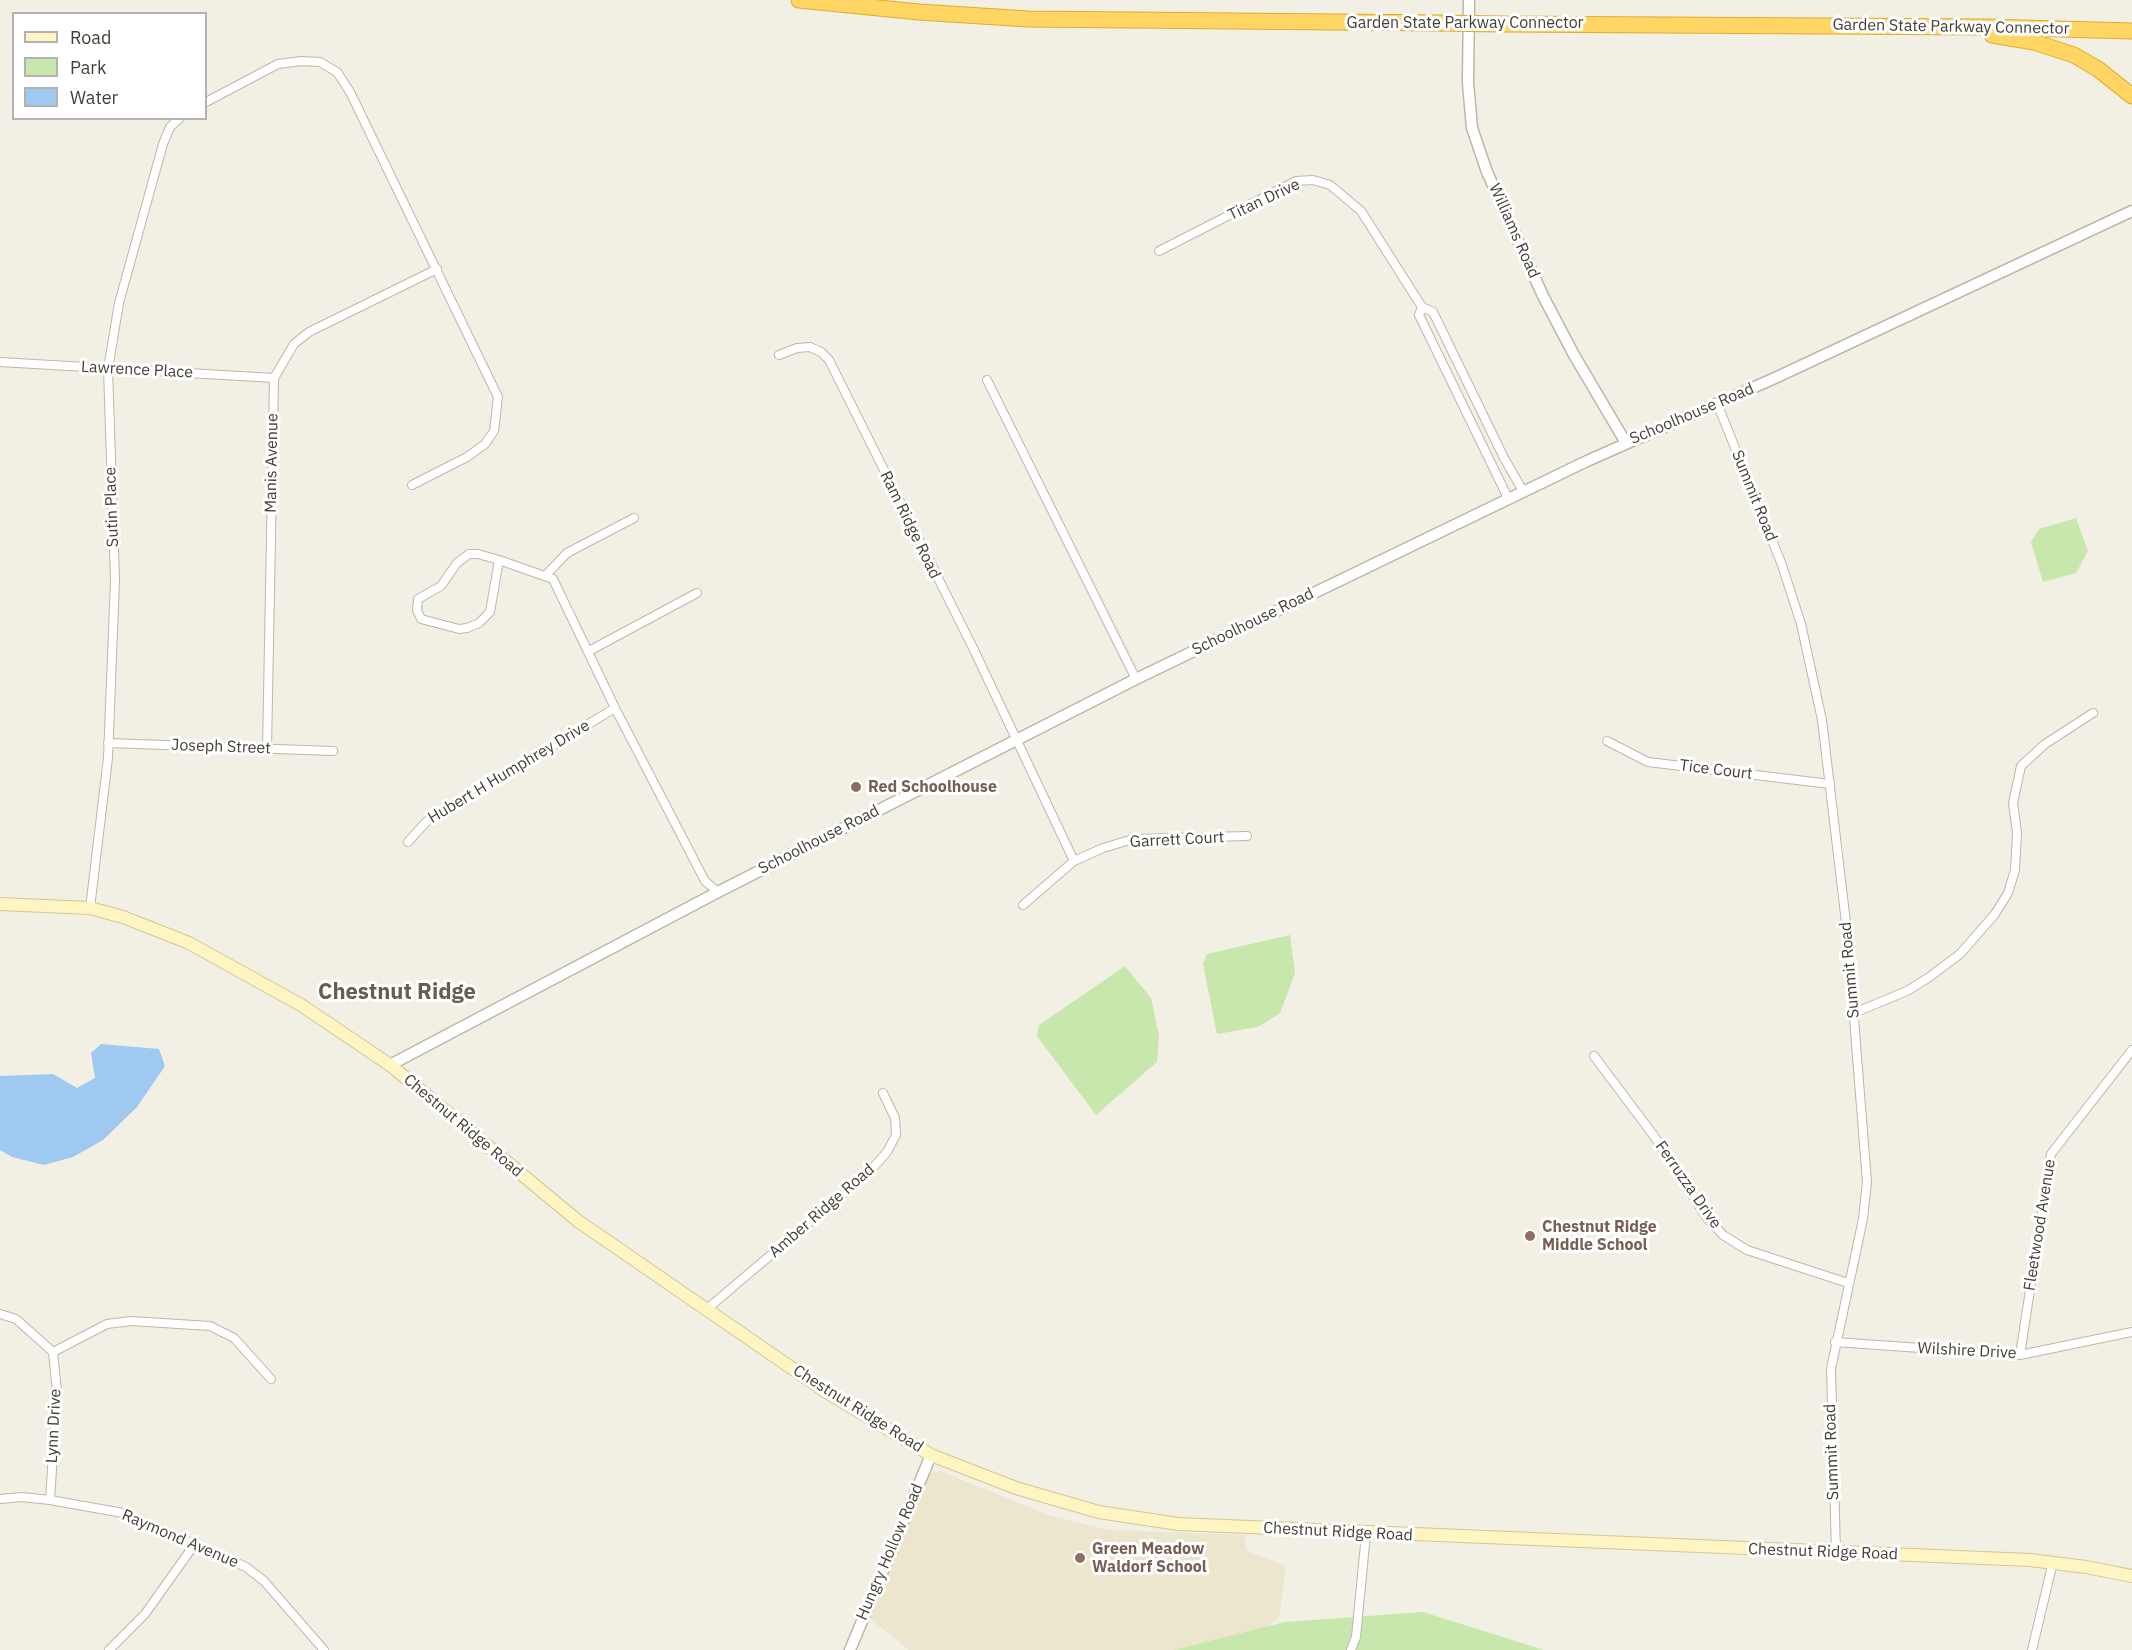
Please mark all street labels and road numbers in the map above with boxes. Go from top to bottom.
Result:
street label: Garden State Parkway Connector [1347,13,1583,33]
street label: Garden State Parkway Connector [1832,15,2070,39]
street label: Titan Drive [1225,175,1303,225]
street label: Williams Road [1485,181,1543,281]
street label: Lawrence Place [80,357,194,383]
street label: Schoolhouse Road [1627,379,1757,449]
street label: Manis Avenue [262,413,282,513]
street label: Summit Road [1727,448,1781,544]
street label: Sutin Place [101,467,123,547]
street label: Ram Ridge Road [876,468,944,582]
street label: Schoolhouse Road [1189,584,1317,660]
street label: Hubert H Humphrey Drive [425,716,593,828]
street label: Joseph Street [171,736,271,758]
street label: Tice Court [1679,756,1753,784]
street label: Schoolhouse Road [755,801,883,879]
street label: Garrett Court [1129,828,1225,852]
street label: Summit Road [1836,921,1864,1019]
street label: Chestnut Ridge Road [399,1070,527,1182]
street label: Ferruzza Drive [1651,1138,1725,1232]
street label: Fleetwood Avenue [2020,1158,2060,1292]
street label: Amber Ridge Road [765,1160,879,1262]
street label: Wilshire Drive [1917,1339,2017,1363]
street label: Chestnut Ridge Road [789,1361,927,1457]
street label: Lynn Drive [42,1388,66,1464]
street label: Summit Road [1821,1403,1843,1501]
street label: Hungry Hollow Road [853,1481,927,1623]
street label: Raymond Avenue [119,1506,241,1572]
street label: Chestnut Ridge Road [1263,1518,1413,1546]
street label: Chestnut Ridge Road [1748,1540,1898,1564]

